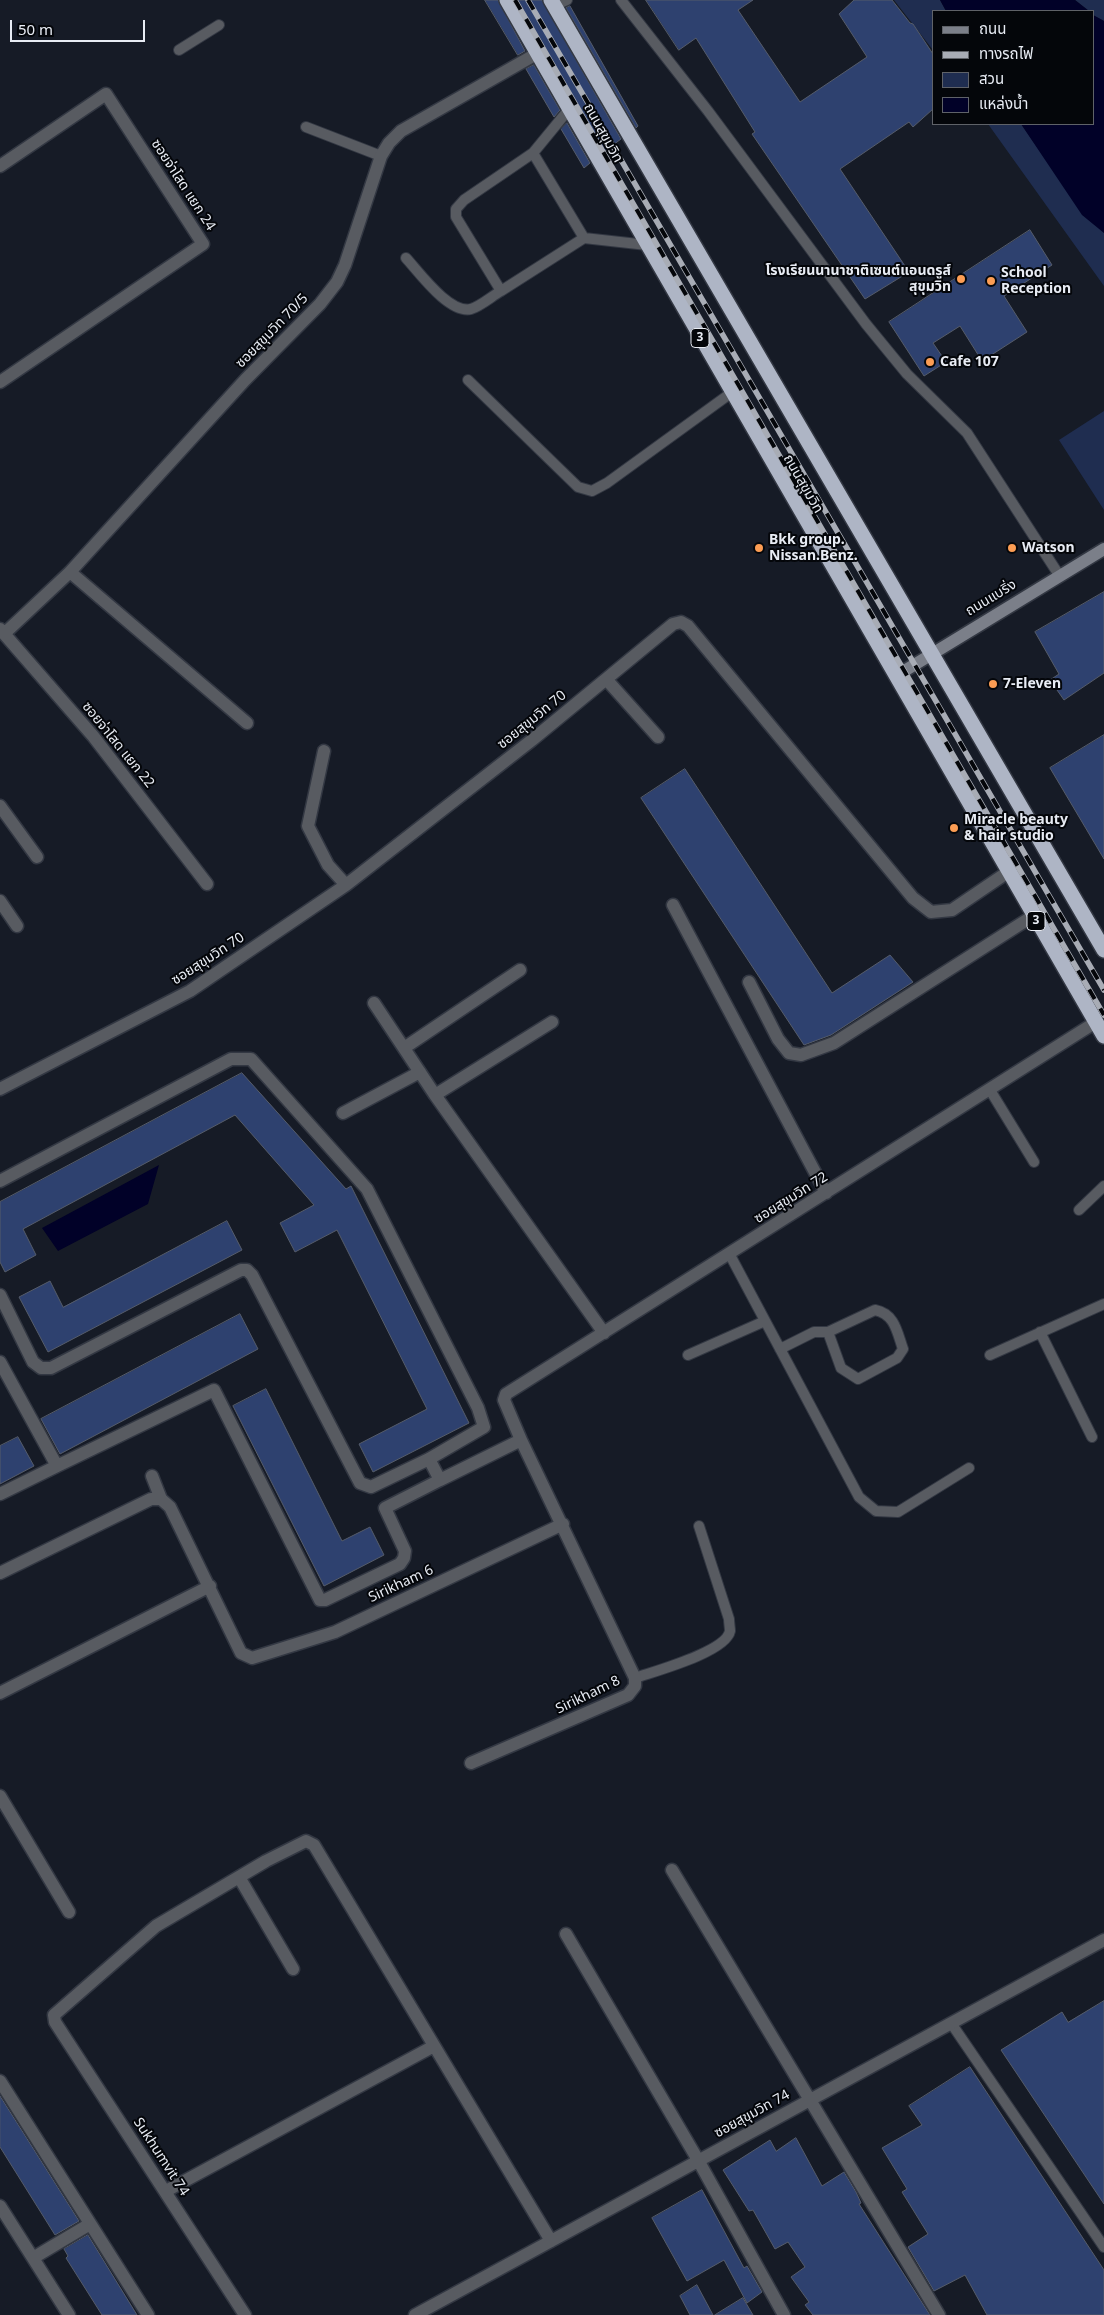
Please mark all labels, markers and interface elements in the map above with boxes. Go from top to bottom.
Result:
scale bar [12,10,148,42]
legend [932,10,1094,125]
text: ถนน [979,18,1006,38]
text: 50 m [18,19,53,39]
text: ทางรถไฟ [979,43,1033,63]
text: สวน [979,68,1004,88]
text: แหล่งน้ำ [979,93,1028,113]
street label: ถนนสุขุมวิท [580,100,626,166]
street label: ซอยจ่าโสด แยก 24 [147,136,219,234]
place label: โรงเรียนนานาชาติเซนต์แอนดรูส์ สุขุมวิท [766,263,951,296]
place label: School Reception [1001,265,1071,298]
marker: โรงเรียนนานาชาติเซนต์แอนดรูส์ สุขุมวิท [955,273,967,285]
marker: School Reception [985,275,997,287]
street label: ซอยสุขุมวิท 70/5 [232,290,312,372]
road number: 3 [691,328,709,348]
place label: Cafe 107 [940,354,999,370]
marker: Cafe 107 [924,356,936,368]
street label: ถนนสุขุมวิท [779,452,827,516]
place label: Bkk group. Nissan.Benz. [769,532,858,564]
place label: Watson [1022,540,1075,556]
marker: Bkk group. Nissan.Benz. [753,542,765,554]
marker: Watson [1006,542,1018,554]
street label: ถนนแบริ่ง [963,576,1019,620]
place label: 7-Eleven [1003,676,1061,692]
marker: 7-Eleven [987,678,999,690]
street label: ซอยสุขุมวิท 70 [494,687,570,753]
street label: ซอยจ่าโสด แยก 22 [78,699,158,791]
place label: Miracle beauty & hair studio [964,812,1068,844]
marker: Miracle beauty & hair studio [948,822,960,834]
road number: 3 [1027,911,1045,930]
street label: ซอยสุขุมวิท 70 [168,929,248,989]
street label: ซอยสุขุมวิท 72 [751,1169,831,1227]
street label: Sirikham 6 [366,1562,436,1606]
street label: Sirikham 8 [553,1672,623,1718]
street label: ซอยสุขุมวิท 74 [711,2086,793,2142]
street label: Sukhumvit 74 [130,2115,192,2199]

